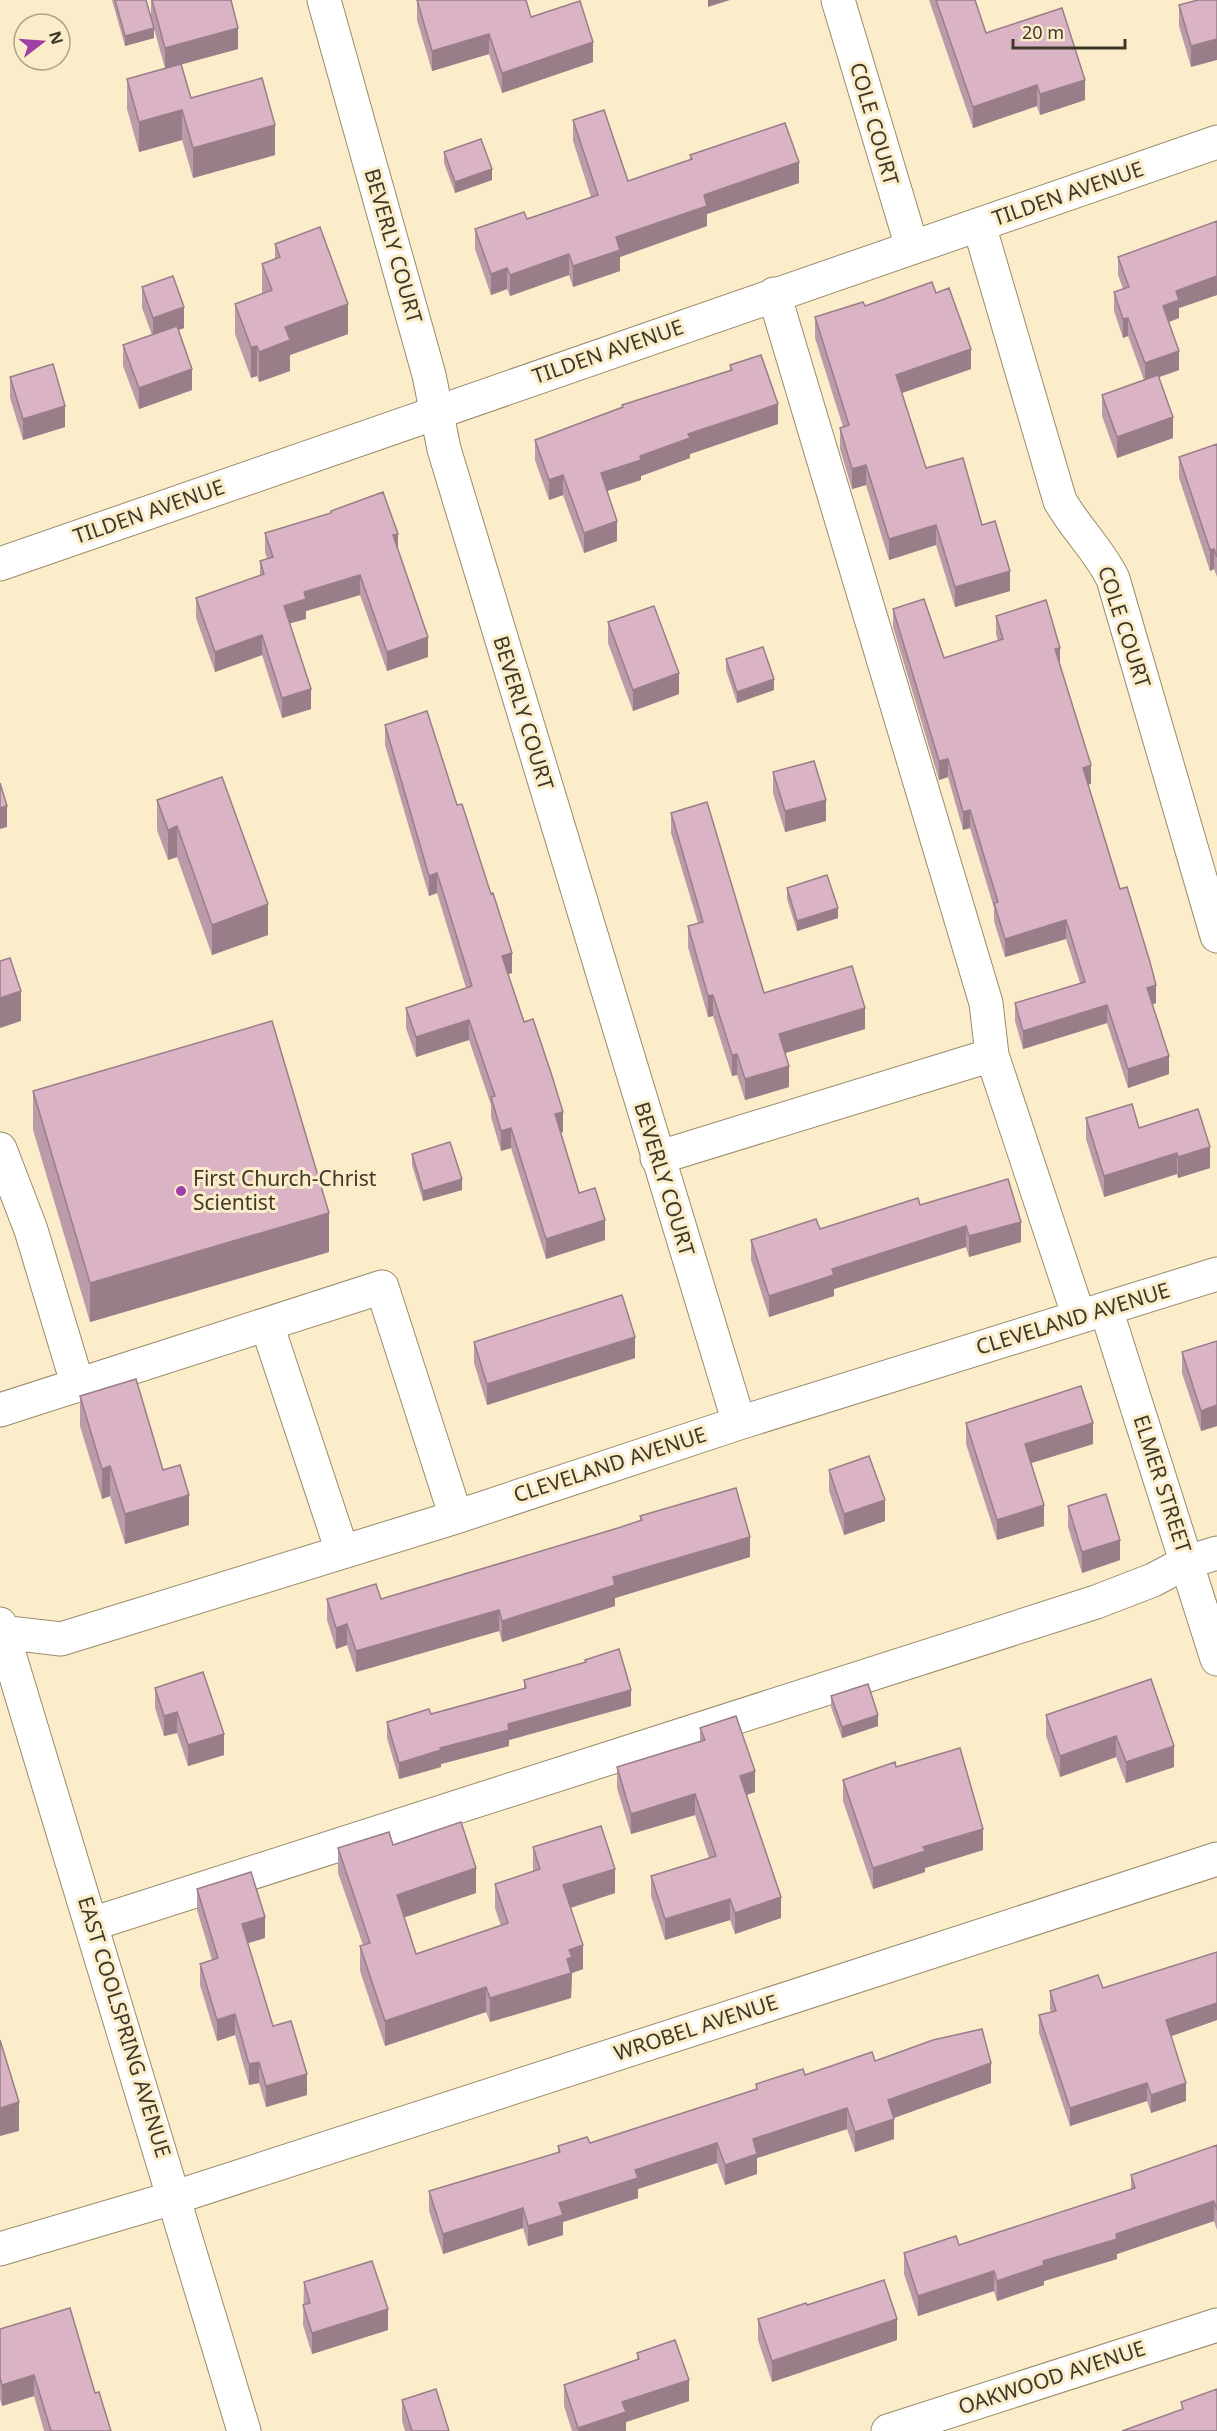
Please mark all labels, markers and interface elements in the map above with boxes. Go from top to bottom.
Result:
north arrow [12,12,72,72]
scale bar [1013,12,1126,50]
text: 20 m [1022,20,1064,44]
text: N [44,28,69,47]
street label: COLE COURT [844,59,906,189]
street label: TILDEN AVENUE [988,154,1147,232]
street label: BEVERLY COURT [358,165,430,327]
street label: TILDEN AVENUE [528,312,687,390]
street label: TILDEN AVENUE [69,472,228,550]
street label: COLE COURT [1092,562,1158,692]
street label: BEVERLY COURT [487,632,561,793]
street label: BEVERLY COURT [628,1098,702,1259]
place label: First Church-Christ Scientist [193,1164,377,1216]
marker: First Church-Christ Scientist [174,1184,188,1198]
street label: CLEVELAND AVENUE [972,1275,1173,1361]
street label: ELMER STREET [1128,1411,1198,1556]
street label: CLEVELAND AVENUE [510,1420,710,1508]
street label: EAST COOLSPRING AVENUE [72,1893,178,2161]
street label: WROBEL AVENUE [610,1987,781,2067]
street label: OAKWOOD AVENUE [955,2334,1149,2421]

